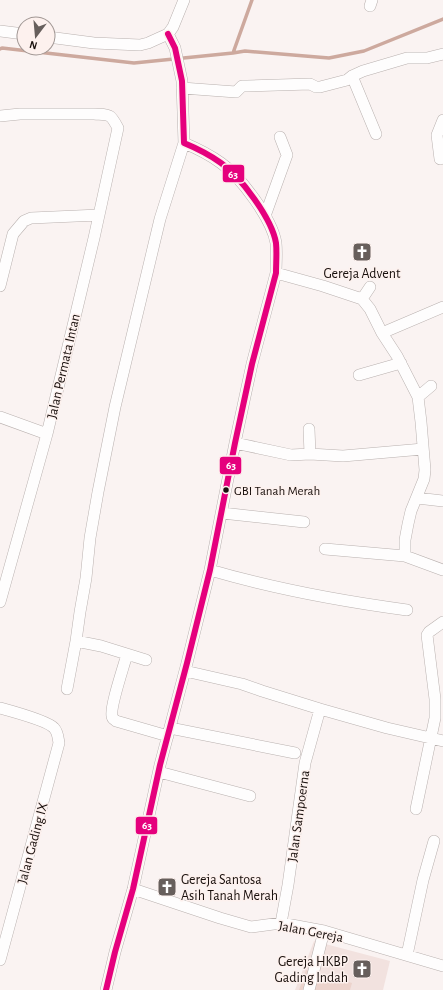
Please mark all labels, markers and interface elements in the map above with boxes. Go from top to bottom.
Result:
north arrow [16,16,56,56]
text: N [28,39,39,51]
line badge: 63 [222,164,245,183]
text: 63 [228,169,238,180]
church icon: Gereja Advent [351,241,373,263]
place label: Gereja Advent [324,267,401,281]
street label: Jalan Permata Intan [45,312,83,420]
line badge: 63 [219,456,242,475]
text: 63 [226,460,236,471]
marker: GBI Tanah Merah [221,485,231,495]
place label: GBI Tanah Merah [234,485,320,498]
street label: Jalan Sampoerna [286,769,312,863]
street label: Jalan Gading IX [15,801,51,885]
line badge: 63 [135,816,158,835]
text: 63 [142,820,152,831]
place label: Gereja Santosa Asih Tanah Merah [181,873,278,903]
church icon: Gereja Santosa Asih Tanah Merah [156,876,178,898]
street label: Jalan Gereja [277,919,345,945]
place label: Gereja HKBP Gading Indah [274,955,348,985]
church icon: Gereja HKBP Gading Indah [351,958,373,980]

